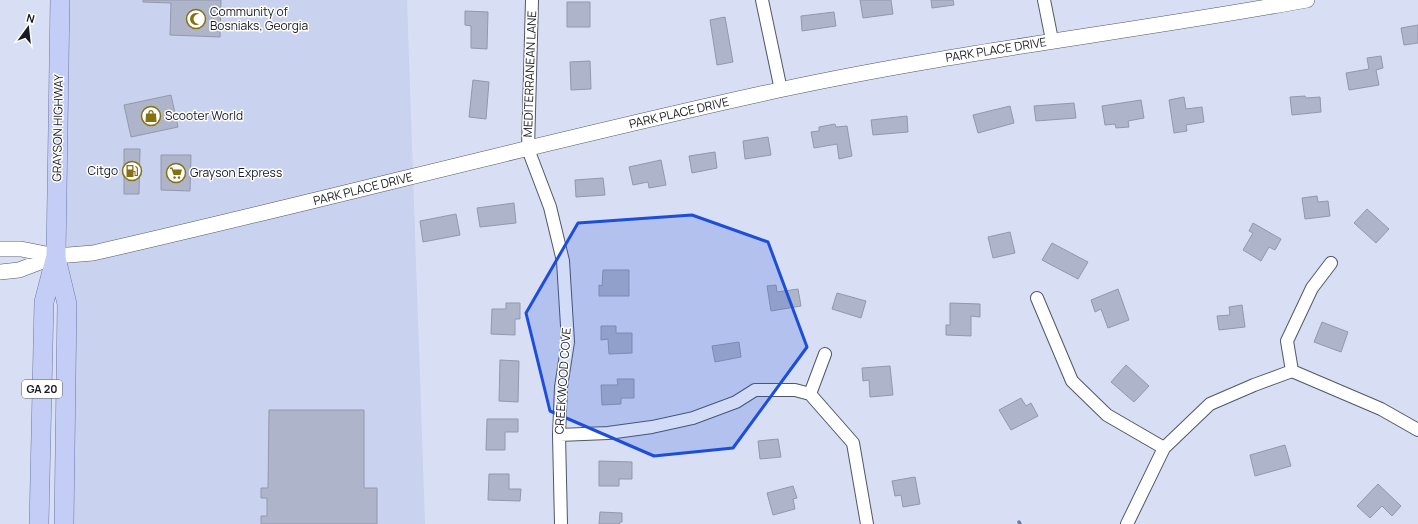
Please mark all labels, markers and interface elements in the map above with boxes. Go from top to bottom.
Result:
place label: Community of Bosniaks, Georgia [210,3,308,34]
north arrow [8,8,48,48]
mosque icon: Community of Bosniaks, Georgia [185,8,207,30]
text: N [25,10,37,26]
street label: MEDITERRANEAN LANE [519,10,540,138]
street label: PARK PLACE DRIVE [944,33,1048,66]
street label: GRAYSON HIGHWAY [48,74,67,182]
street label: PARK PLACE DRIVE [627,93,731,132]
shop icon: Scooter World [140,105,162,127]
place label: Scooter World [165,107,243,124]
fuel station icon: Citgo [121,160,143,182]
place label: Citgo [88,162,118,179]
supermarket icon: Grayson Express [165,162,187,184]
place label: Grayson Express [190,164,282,181]
street label: PARK PLACE DRIVE [311,168,415,209]
street label: CREEKWOOD COVE [550,327,575,435]
road number: GA 20 [22,380,62,398]

